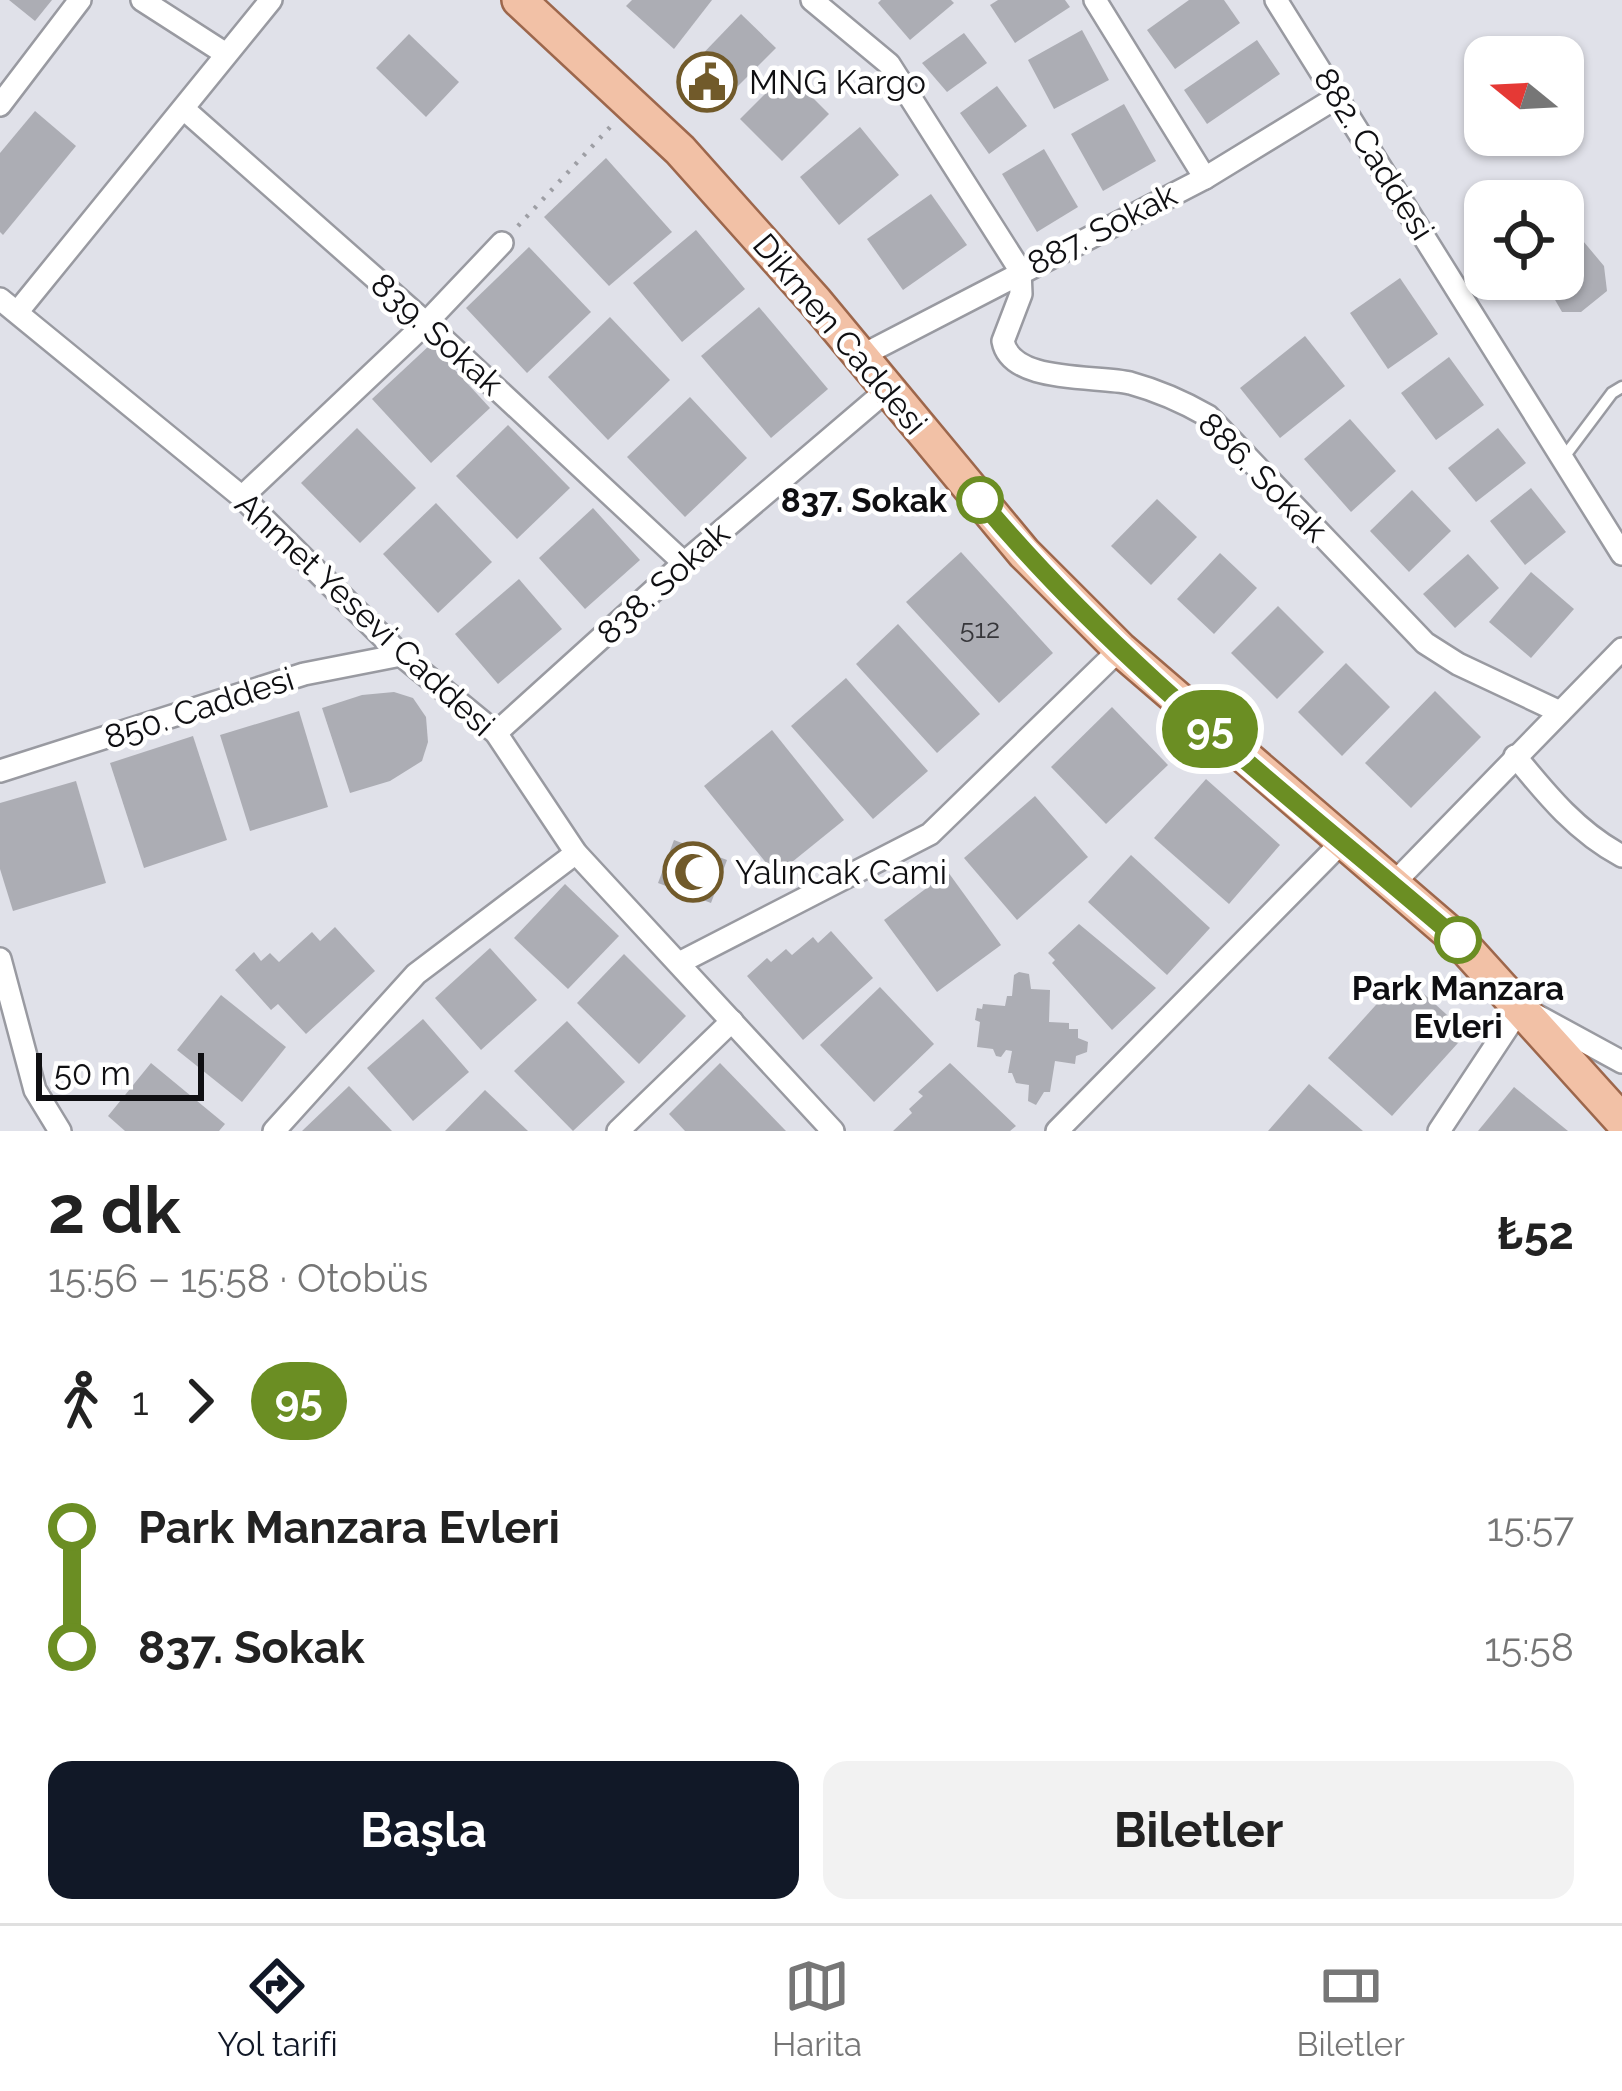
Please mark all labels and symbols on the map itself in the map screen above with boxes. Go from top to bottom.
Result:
north arrow [1464,36,1584,156]
public building icon: MNG Kargo [676,51,738,113]
street label: 882. Caddesi [1306,61,1442,247]
place label: MNG Kargo [749,63,926,102]
street label: 887. Sokak [1021,175,1183,283]
street label: Dikmen Caddesi [745,226,935,442]
street label: 839. Sokak [363,265,511,404]
street label: 886. Sokak [1190,404,1336,550]
marker: 837. Sokak [958,478,1002,522]
place label: 837. Sokak [781,481,948,520]
street label: Ahmet Yesevi Caddesi [228,484,502,744]
street label: 838. Sokak [589,513,737,652]
house number: 512 [960,613,1000,644]
street label: 850. Caddesi [99,659,299,757]
line badge: 95 [1156,690,1264,768]
mosque icon: Yalıncak Cami [662,841,724,903]
place label: Yalıncak Cami [735,853,947,892]
marker: Park Manzara Evleri [1436,918,1480,962]
place label: Park Manzara Evleri [1352,969,1564,1046]
scale bar [36,1047,204,1100]

